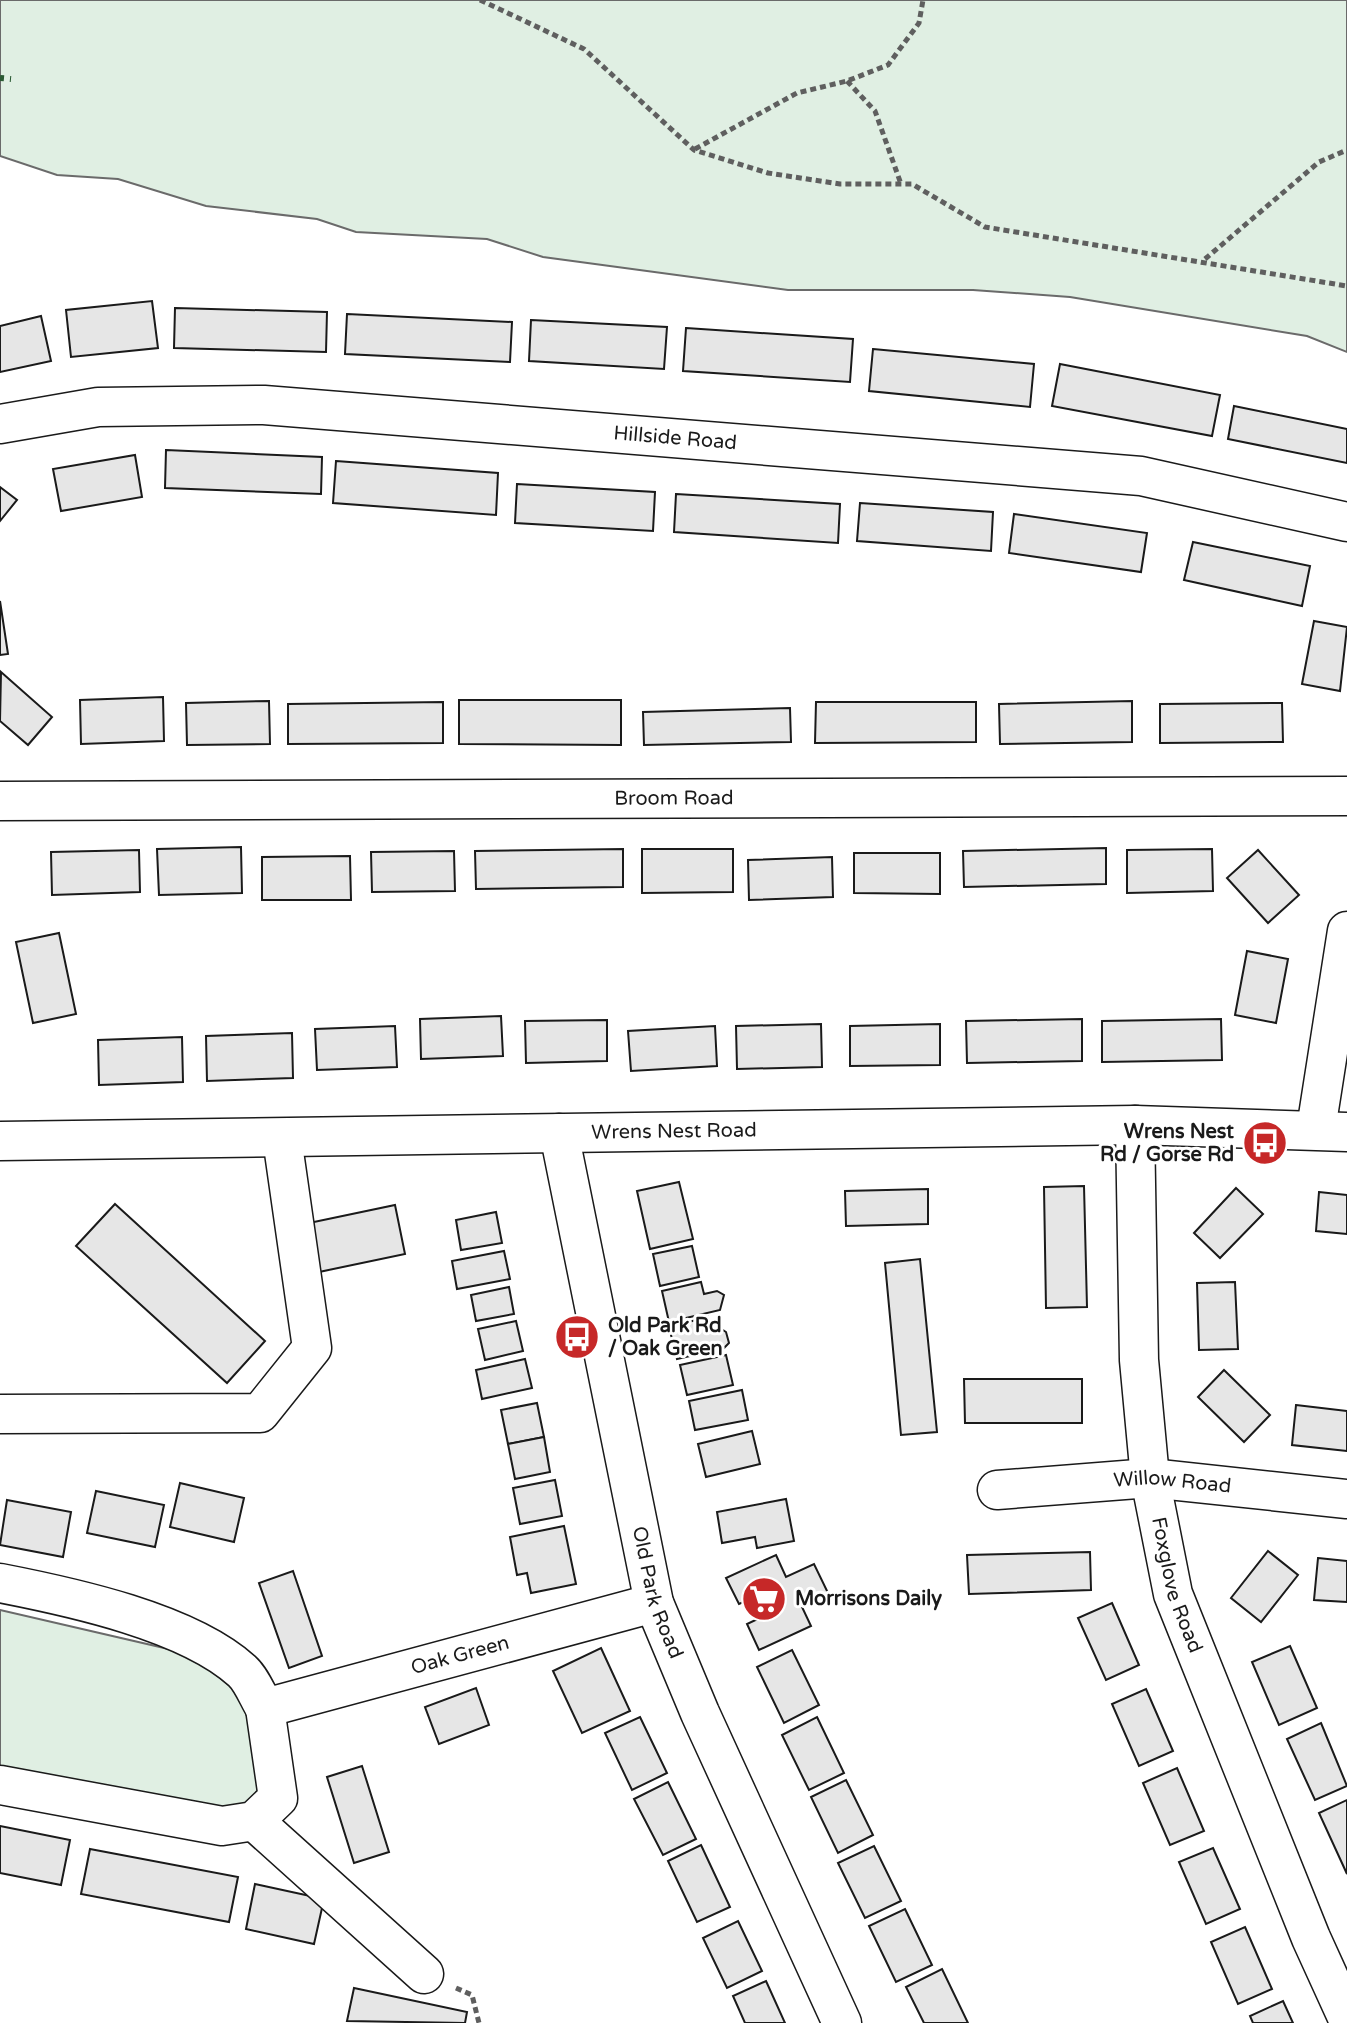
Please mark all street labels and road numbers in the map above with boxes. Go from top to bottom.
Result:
street label: Hillside Road [612,421,738,455]
street label: Broom Road [614,786,734,811]
street label: Wrens Nest Road [591,1118,757,1145]
street label: Willow Road [1113,1466,1233,1499]
street label: Foxglove Road [1146,1515,1207,1657]
street label: Old Park Road [627,1524,688,1662]
street label: Oak Green [408,1631,512,1680]

